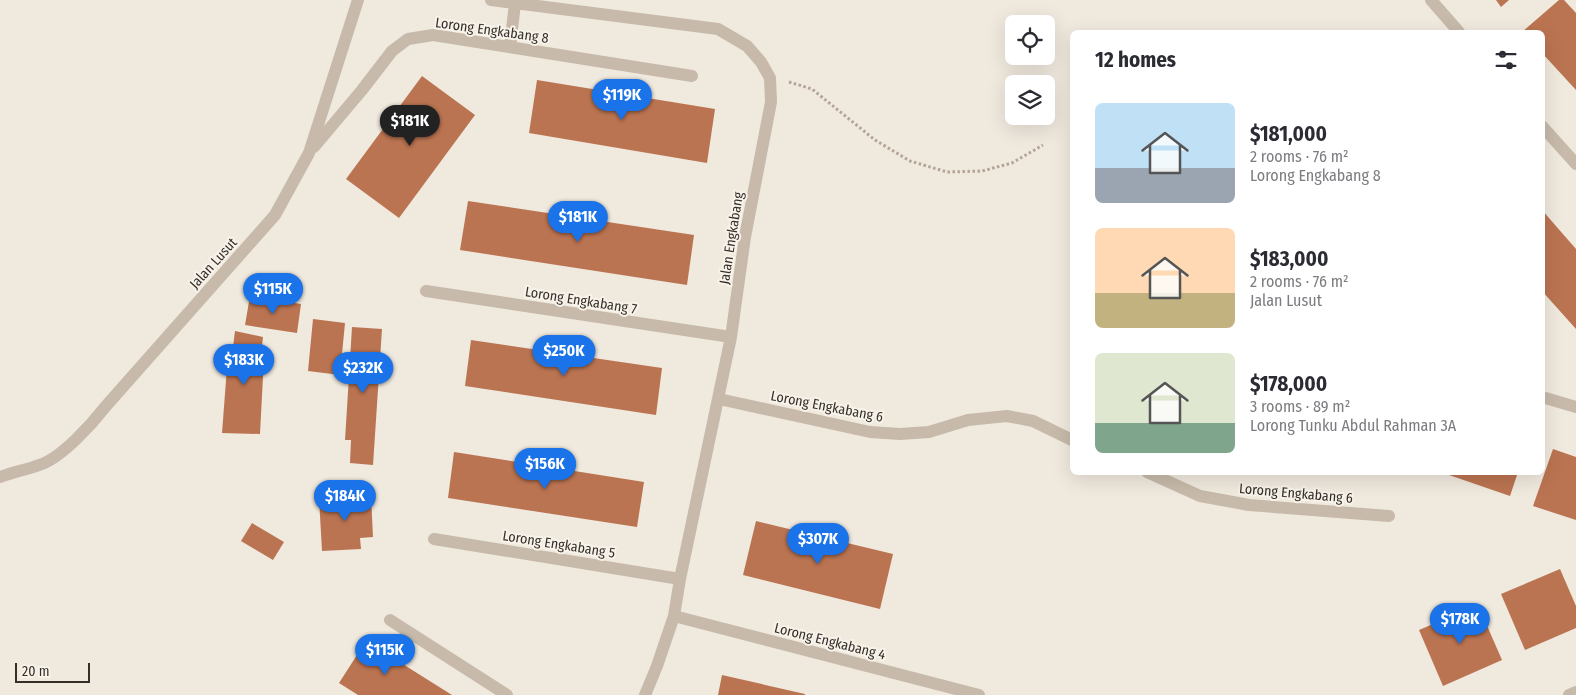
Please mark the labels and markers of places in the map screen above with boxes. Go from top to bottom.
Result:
pin: $119K [587,78,657,121]
pin: $181K [375,104,445,147]
pin: $181K [543,200,613,243]
pin: $115K [238,272,308,315]
pin: $250K [529,334,599,377]
pin: $183K [209,344,279,386]
pin: $232K [328,352,398,394]
pin: $156K [510,448,580,490]
pin: $184K [310,480,380,522]
pin: $307K [783,522,853,565]
pin: $178K [1425,602,1495,645]
pin: $115K [350,634,420,676]

